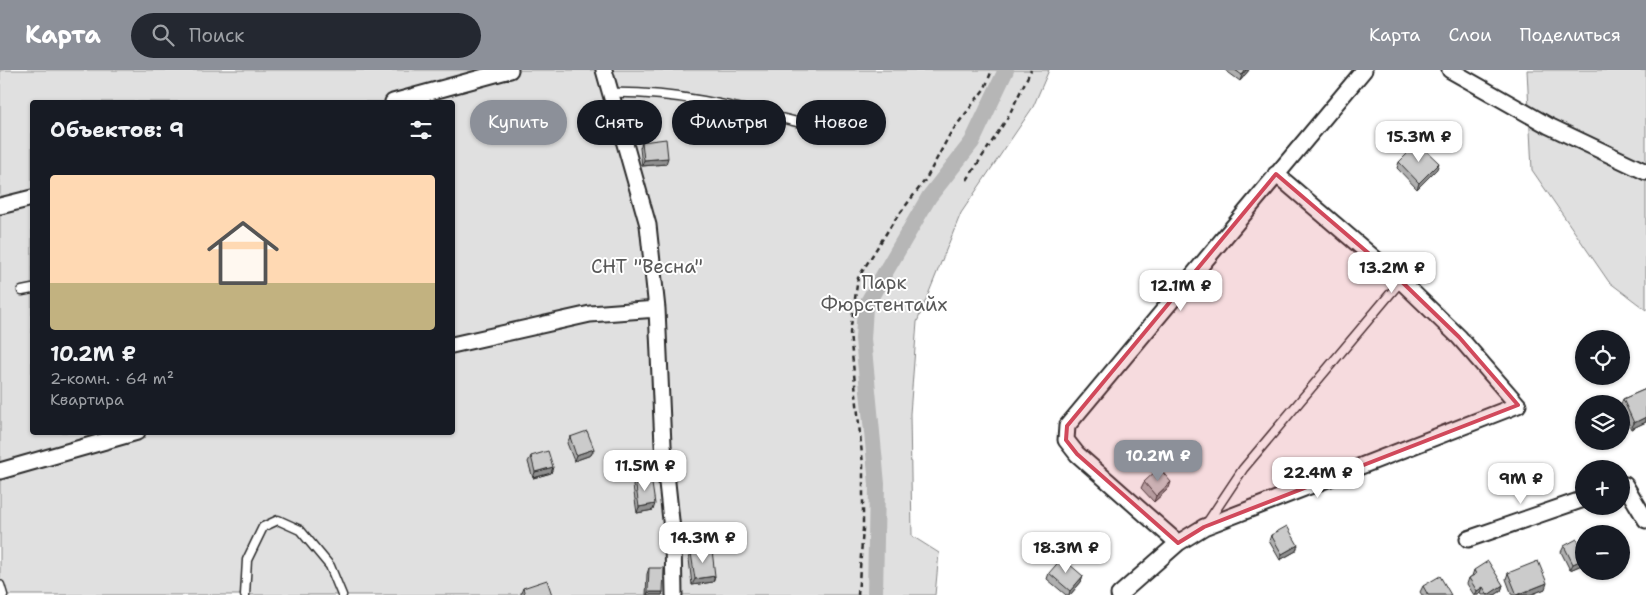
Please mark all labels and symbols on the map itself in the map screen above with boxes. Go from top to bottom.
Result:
pin: 15.3M ₽ [1373,121,1465,163]
pin: 13.2M ₽ [1346,252,1438,294]
park label: СНТ "Весна" [591,254,703,279]
park label: Парк Фюрстентайх [821,270,947,317]
pin: 12.1M ₽ [1135,270,1227,312]
pin: 10.2M ₽ [1112,440,1204,482]
pin: 11.5M ₽ [599,450,691,492]
pin: 22.4M ₽ [1272,456,1364,499]
pin: 9M ₽ [1491,462,1551,505]
pin: 14.3M ₽ [657,522,749,564]
pin: 18.3M ₽ [1020,532,1112,574]

